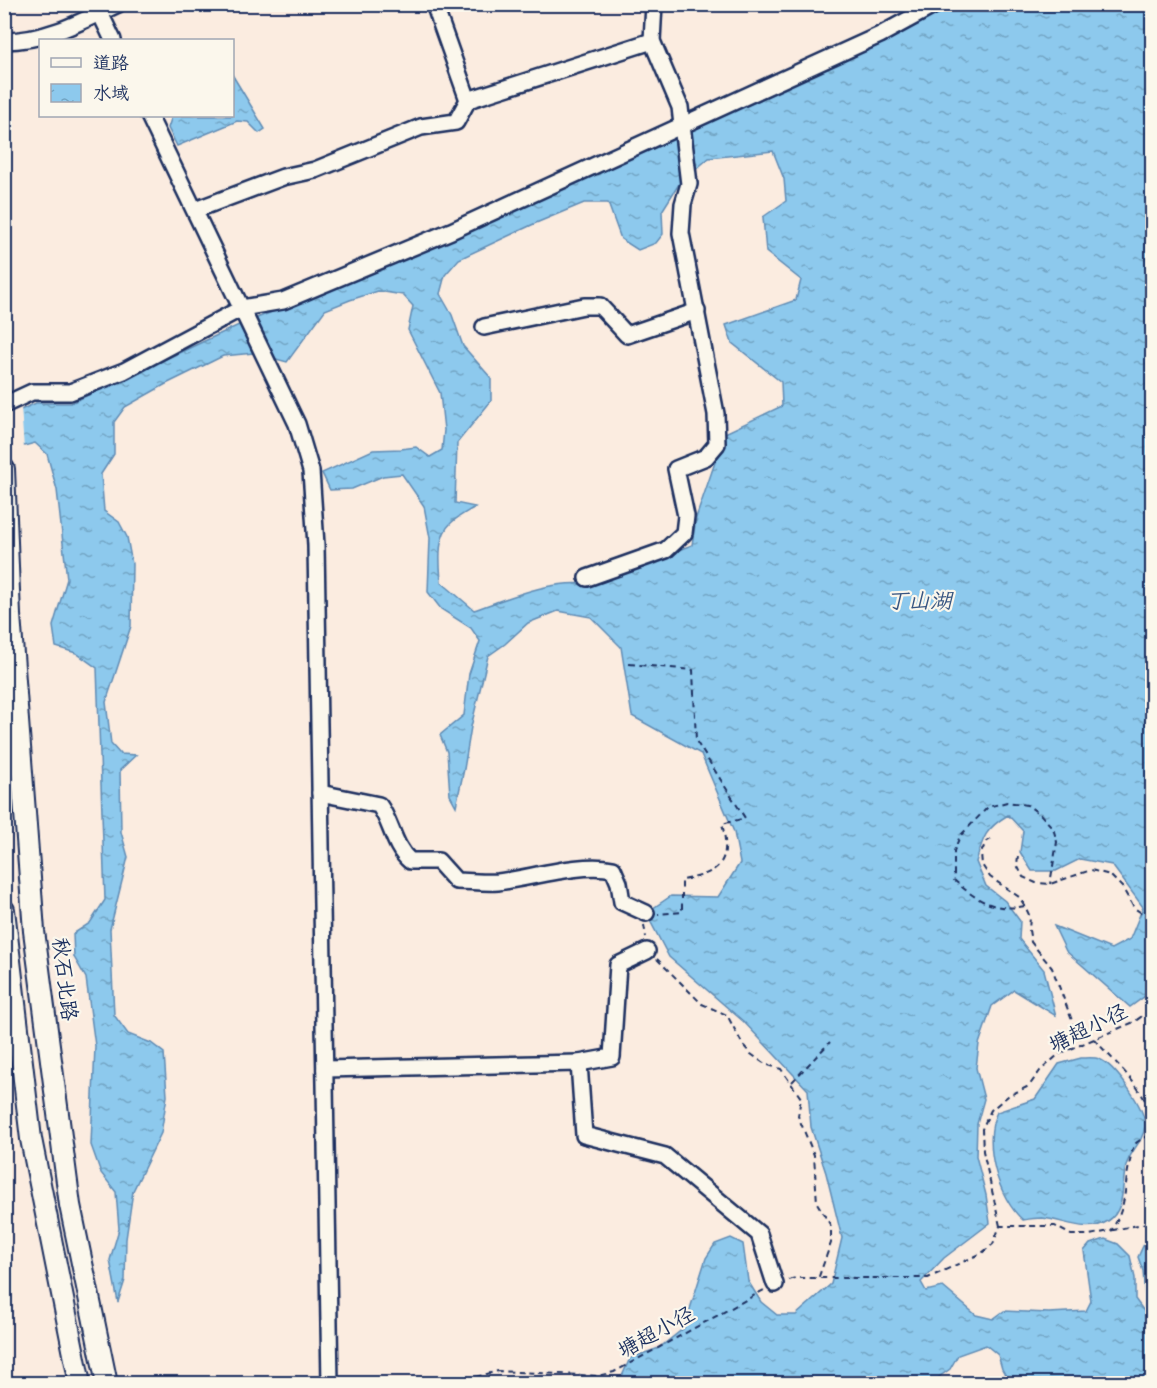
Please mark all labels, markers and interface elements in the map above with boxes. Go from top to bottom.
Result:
legend [39,39,234,117]
text: 道路 [93,51,129,75]
text: 水域 [93,81,129,105]
water label: 丁山湖 [886,586,954,615]
street label: 秋石北路 [46,936,84,1022]
street label: 塘超小径 [1044,997,1132,1059]
street label: 塘超小径 [612,1299,700,1365]

